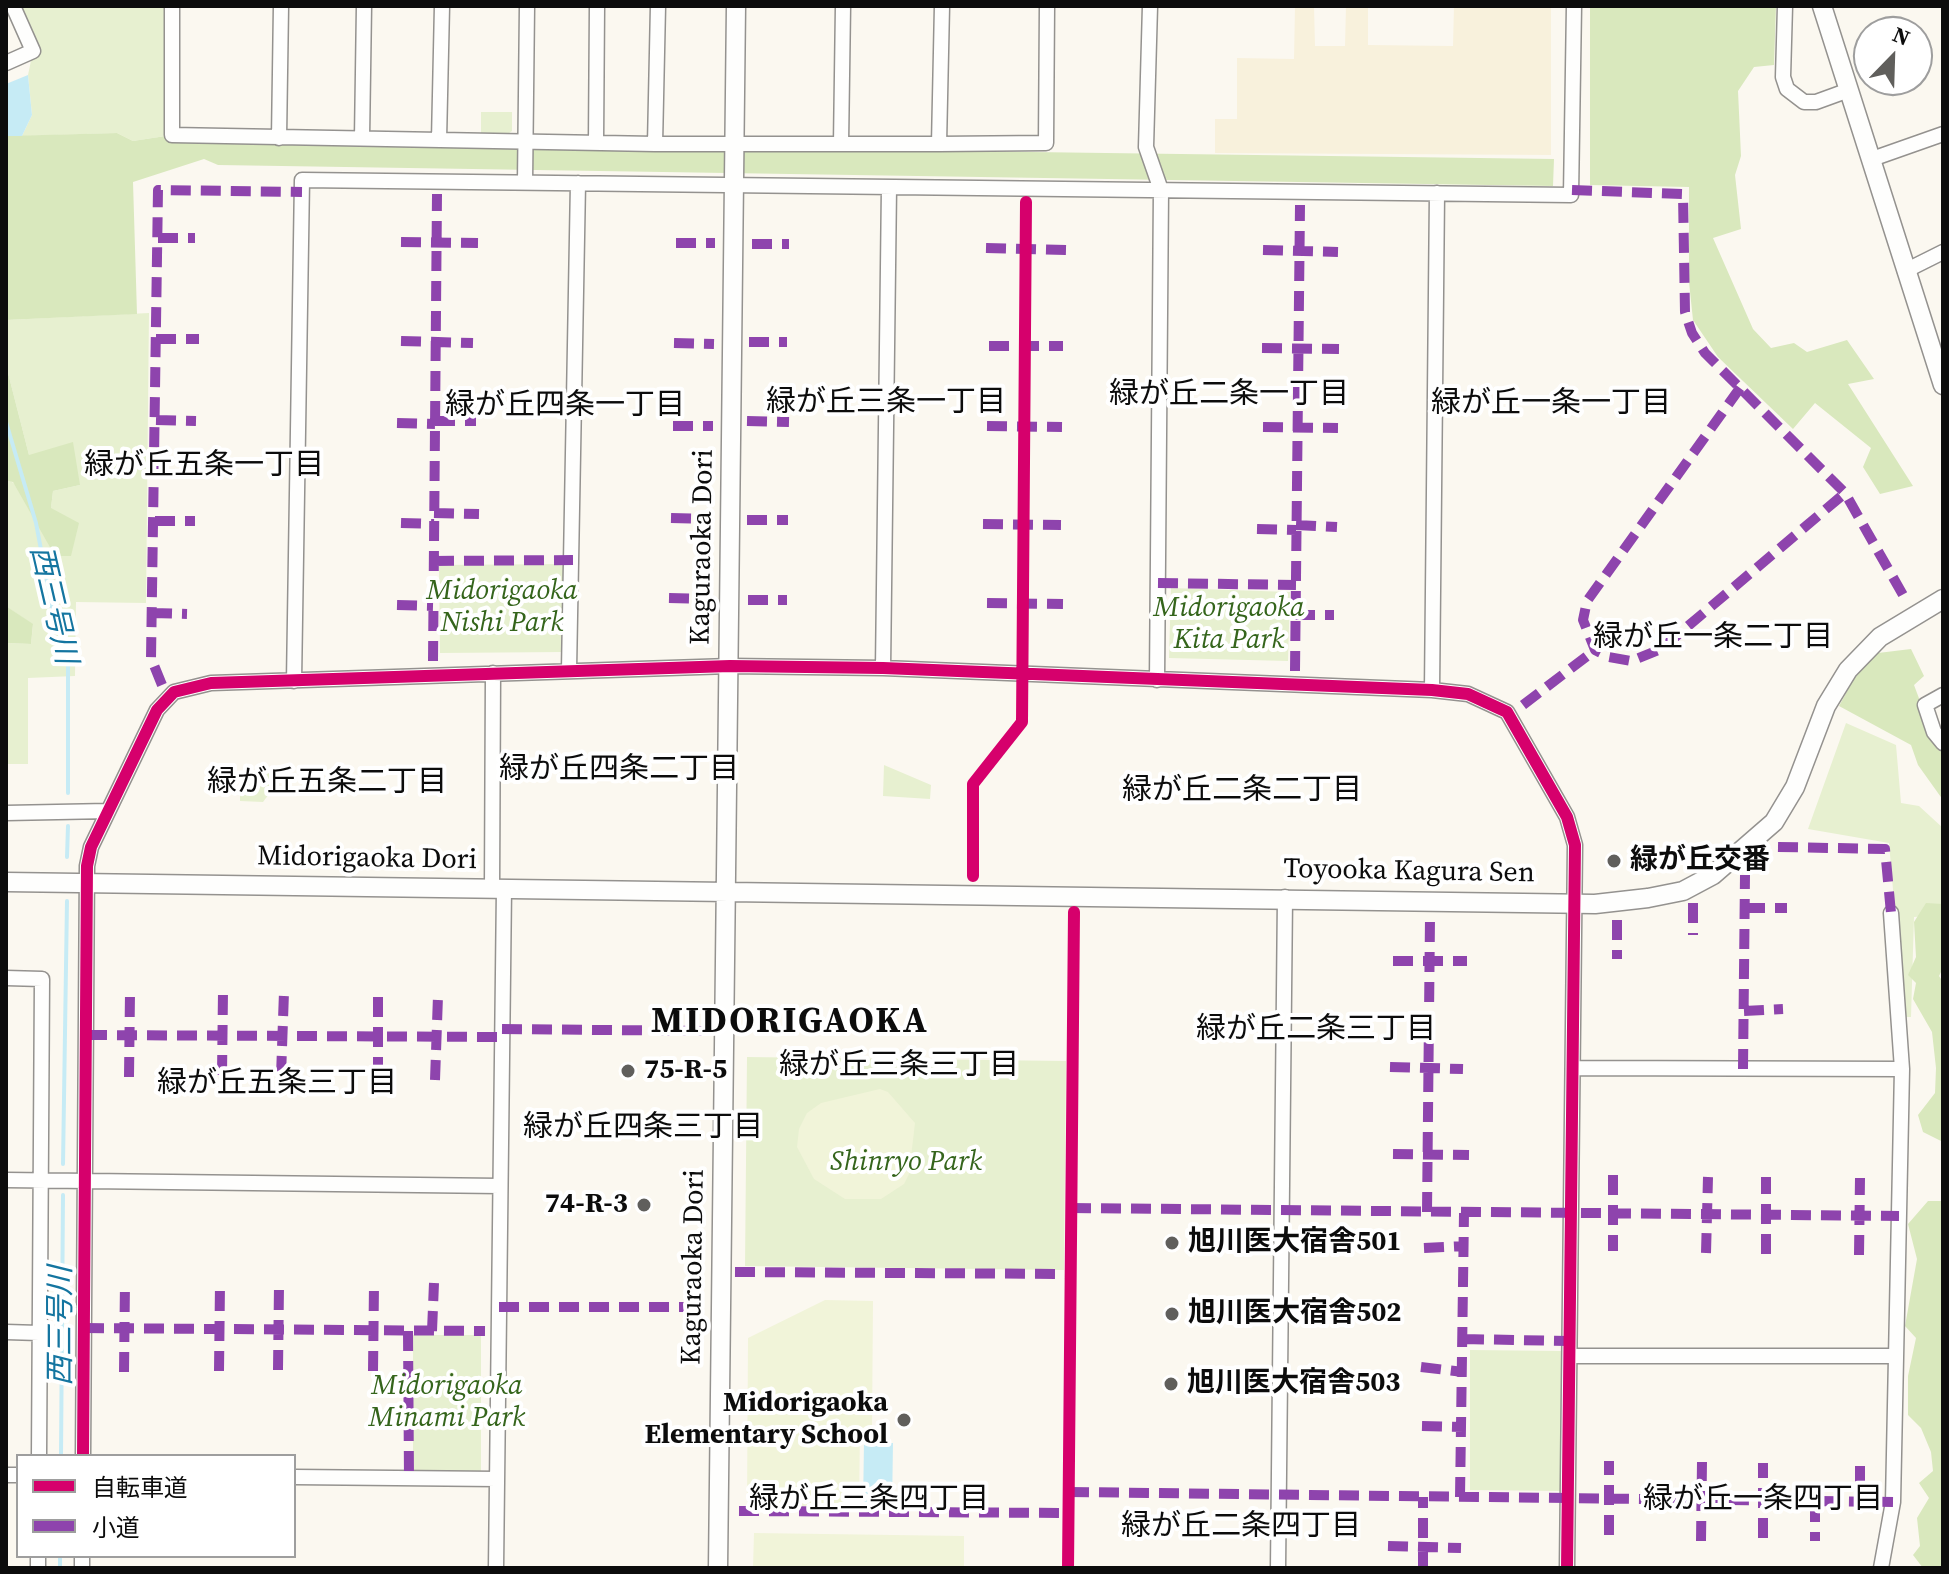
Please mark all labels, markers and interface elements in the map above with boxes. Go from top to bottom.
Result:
north arrow [1853,16,1933,96]
text: N [1888,19,1915,53]
district label: 緑が丘二条一丁目 [1109,377,1349,413]
district label: 緑が丘三条一丁目 [766,385,1006,421]
district label: 緑が丘一条一丁目 [1431,386,1671,422]
district label: 緑が丘四条一丁目 [445,388,685,424]
district label: 緑が丘五条一丁目 [84,448,324,484]
street label: Kaguraoka Dori [684,449,722,645]
water label: 西三号川 [21,542,83,668]
park label: Midorigaoka Nishi Park [426,575,578,641]
park label: Midorigaoka Kita Park [1153,592,1305,658]
district label: 緑が丘一条二丁目 [1593,620,1833,656]
district label: 緑が丘四条二丁目 [499,752,739,788]
district label: 緑が丘五条二丁目 [207,765,447,801]
district label: 緑が丘二条二丁目 [1122,773,1362,809]
street label: Midorigaoka Dori [257,840,477,878]
place label: 緑が丘交番 [1630,844,1770,878]
marker: 緑が丘交番 [1605,852,1623,870]
street label: Toyooka Kagura Sen [1283,853,1535,891]
district label: MIDORIGAOKA [651,1001,929,1045]
district label: 緑が丘二条三丁目 [1196,1012,1436,1048]
district label: 緑が丘三条三丁目 [779,1048,1019,1084]
place label: 75-R-5 [644,1054,727,1088]
marker: 75-R-5 [619,1062,637,1080]
district label: 緑が丘五条三丁目 [157,1066,397,1102]
district label: 緑が丘四条三丁目 [523,1110,763,1146]
park label: Shinryo Park [830,1146,982,1180]
street label: Kaguraoka Dori [675,1169,713,1365]
place label: 74-R-3 [545,1188,628,1222]
marker: 74-R-3 [635,1196,653,1214]
place label: 旭川医大宿舎501 [1188,1226,1402,1260]
marker: 旭川医大宿舎501 [1163,1234,1181,1252]
water label: 西三号川 [44,1266,80,1386]
place label: 旭川医大宿舎502 [1188,1297,1402,1331]
marker: 旭川医大宿舎502 [1163,1305,1181,1323]
place label: 旭川医大宿舎503 [1187,1367,1401,1401]
park label: Midorigaoka Minami Park [369,1370,525,1436]
marker: 旭川医大宿舎503 [1162,1375,1180,1393]
place label: Midorigaoka Elementary School [644,1387,888,1453]
marker: Midorigaoka Elementary School [895,1411,913,1429]
legend [16,1454,296,1558]
text: 自転車道 [92,1471,188,1504]
district label: 緑が丘三条四丁目 [749,1482,989,1518]
district label: 緑が丘一条四丁目 [1643,1482,1883,1518]
district label: 緑が丘二条四丁目 [1121,1509,1361,1545]
text: 小道 [92,1511,140,1544]

